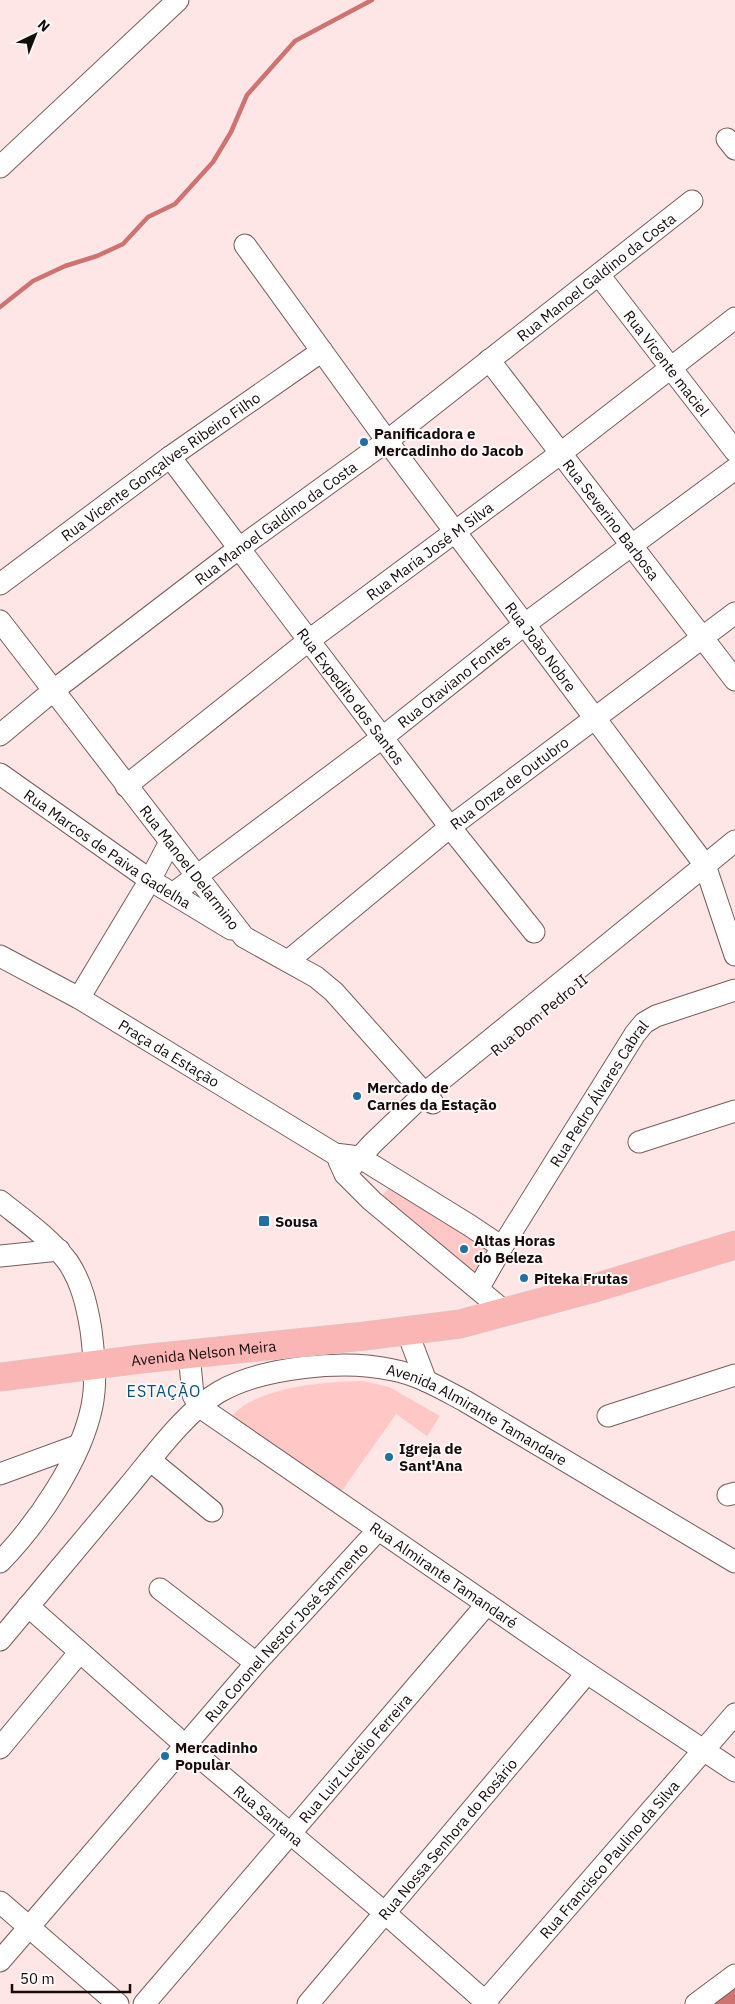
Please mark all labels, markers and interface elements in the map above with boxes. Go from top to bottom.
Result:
north arrow [10,10,60,60]
text: N [34,15,54,36]
street label: Rua Manoel Galdino da Costa [513,208,679,345]
street label: Rua Vicente maciel [620,306,714,420]
street label: Rua Vicente Gonçalves Ribeiro Filho [57,388,264,545]
place label: Panificadora e Mercadinho do Jacob [374,424,524,460]
marker: Panificadora e Mercadinho do Jacob [358,436,370,448]
street label: Rua Severino Barbosa [559,455,664,584]
street label: Rua Manoel Galdino da Costa [191,457,360,588]
street label: Rua Maria José M Silva [362,497,497,604]
street label: Rua João Nobre [501,598,581,695]
street label: Rua Expedito dos Santos [293,624,409,768]
street label: Rua Otaviano Fontes [393,630,514,732]
street label: Rua Onze de Outubro [446,732,572,833]
street label: Rua Marcos de Paiva Gadelha [21,785,195,912]
street label: Rua Manoel Delarmino [136,801,244,933]
street label: Rua Dom Pedro II [486,970,592,1060]
street label: Praça da Estação [115,1015,223,1091]
street label: Rua Pedro Álvares Cabral [545,1016,652,1170]
place label: Mercado de Carnes da Estação [367,1078,497,1114]
marker: Mercado de Carnes da Estação [351,1090,363,1102]
place label: Sousa [275,1212,318,1231]
marker: Sousa [257,1214,271,1228]
place label: Altas Horas do Beleza [474,1231,556,1267]
marker: Altas Horas do Beleza [458,1243,470,1255]
place label: Piteka Frutas [534,1269,629,1288]
marker: Piteka Frutas [518,1272,530,1284]
street label: Avenida Nelson Meira [130,1336,277,1370]
street label: Avenida Almirante Tamandare [385,1359,571,1469]
district label: ESTAÇÃO [127,1381,201,1401]
place label: Igreja de Sant'Ana [399,1439,463,1475]
marker: Igreja de Sant'Ana [383,1451,395,1463]
street label: Rua Almirante Tamandaré [366,1517,521,1632]
street label: Rua Coronel Nestor José Sarmento [200,1538,372,1726]
street label: Rua Luiz Lucélio Ferreira [294,1690,416,1826]
place label: Mercadinho Popular [175,1738,258,1774]
marker: Mercadinho Popular [159,1750,171,1762]
street label: Rua Nossa Senhora do Rosário [374,1754,521,1924]
street label: Rua Francisco Paulino da Silva [535,1776,683,1942]
street label: Rua Santana [230,1781,307,1850]
scale bar [12,1962,130,1994]
text: 50 m [20,1969,55,1988]

